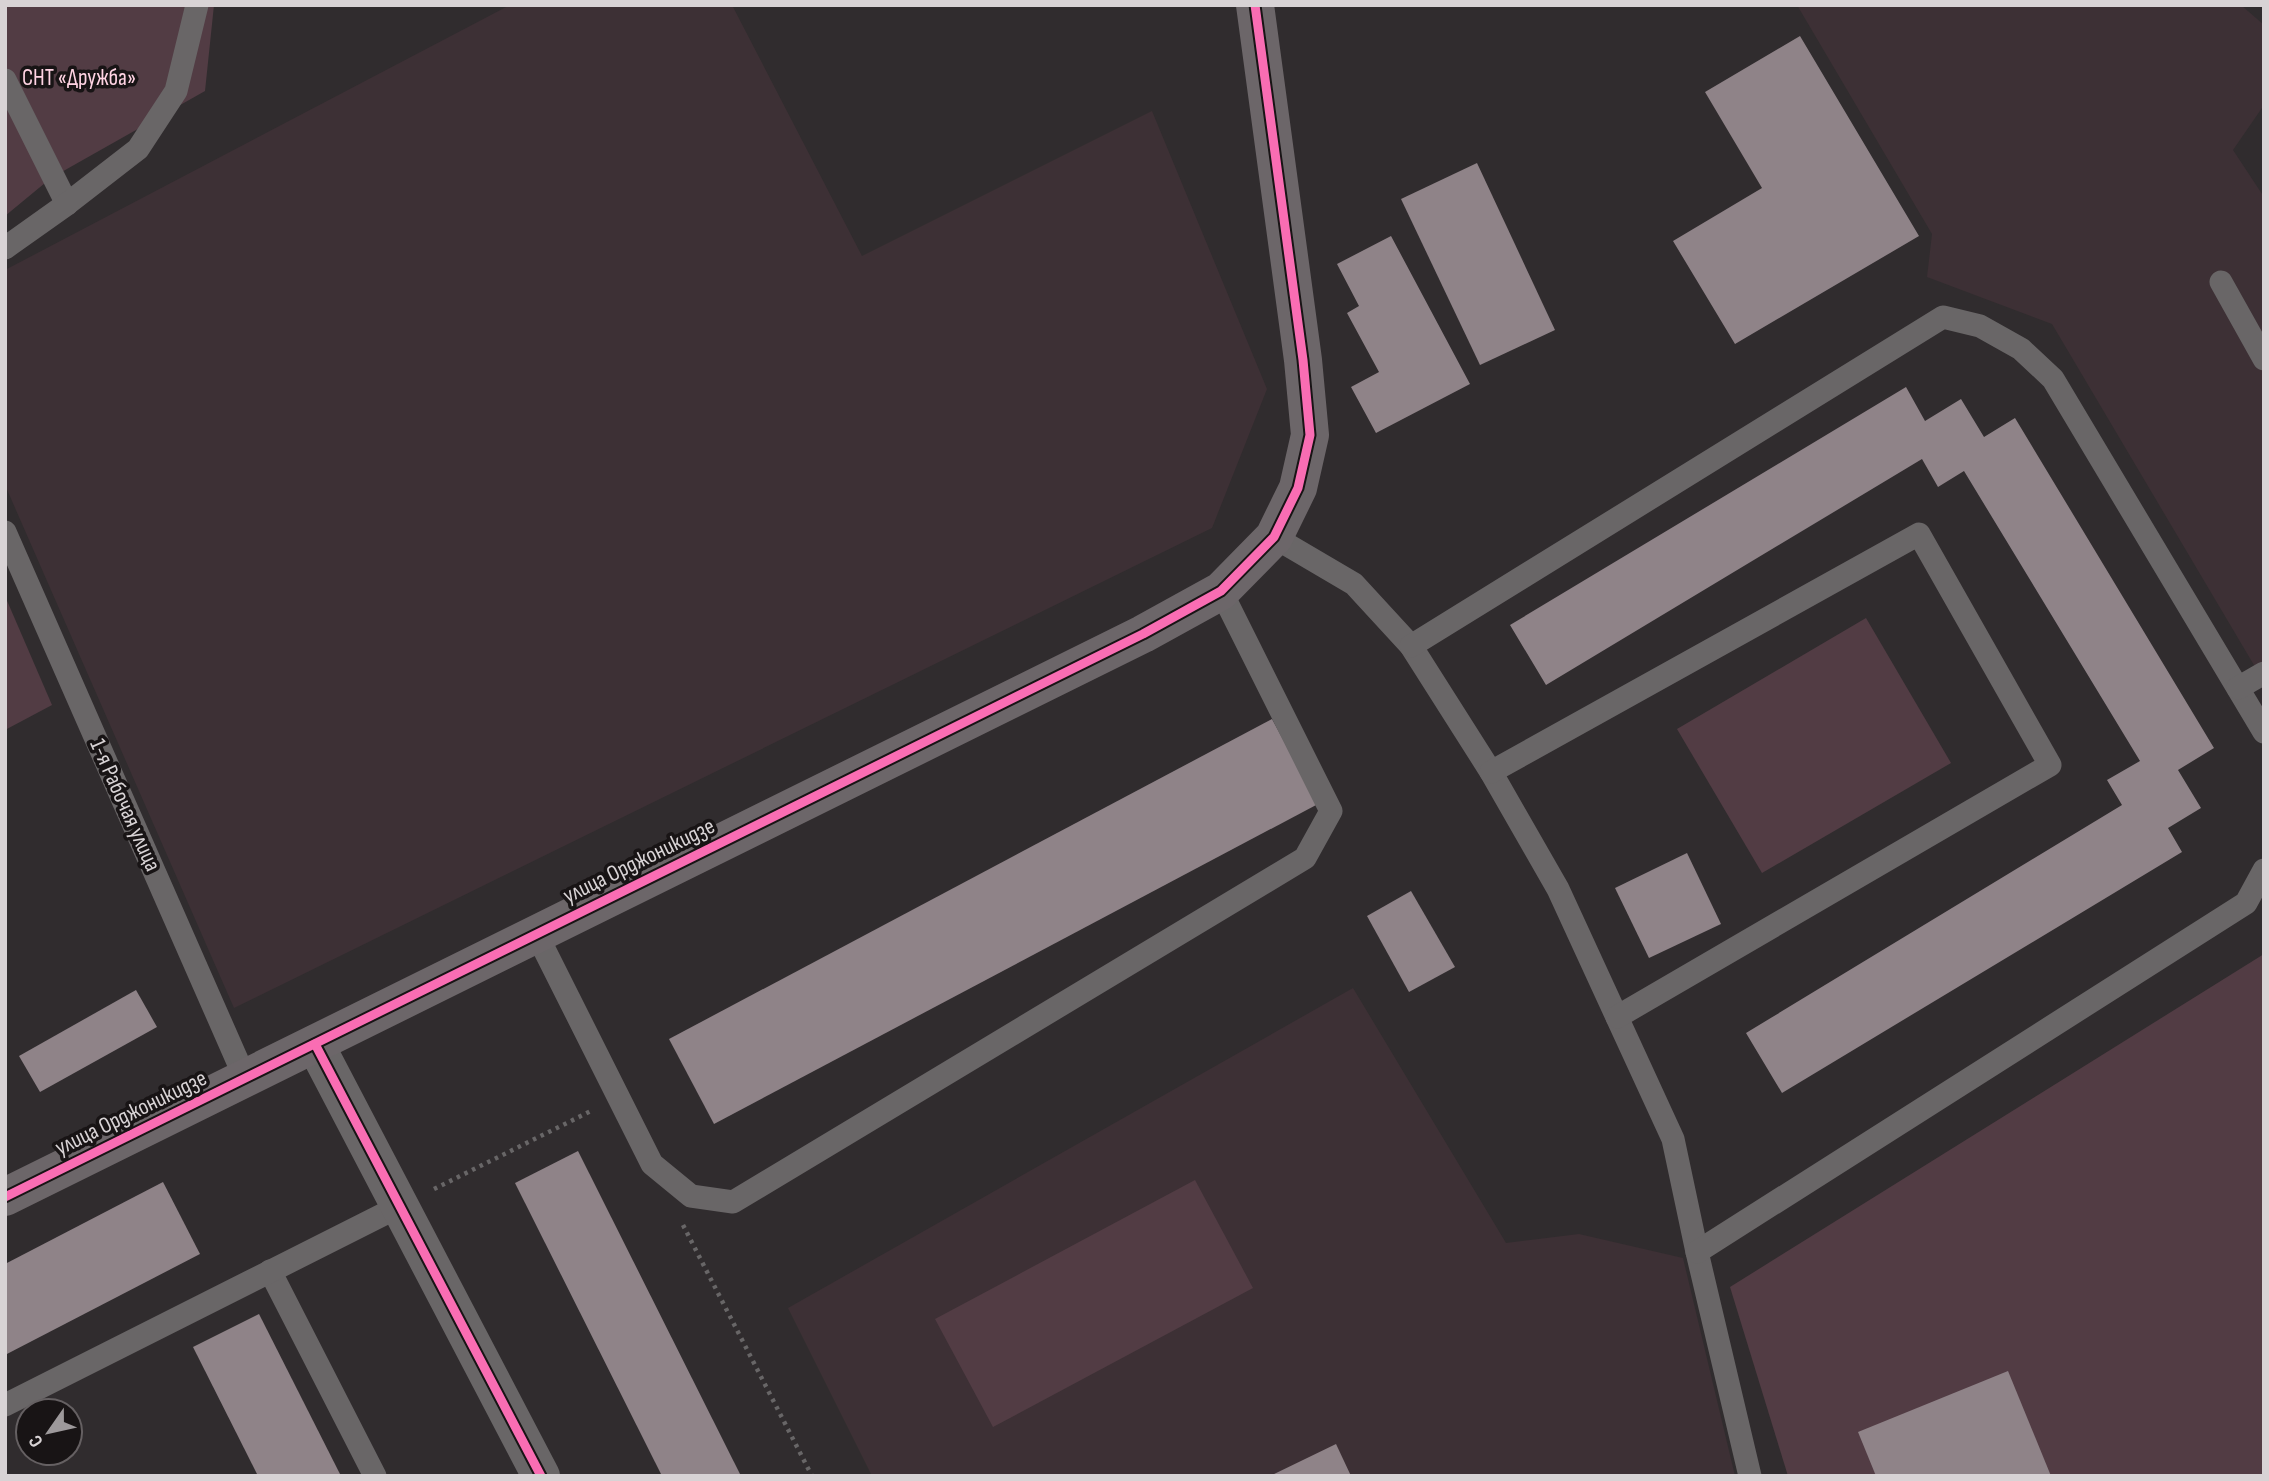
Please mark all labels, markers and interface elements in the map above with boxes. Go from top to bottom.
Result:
park label: СНТ «Дружба» [22,64,136,92]
street label: 1-я Рабочая улица [83,734,167,876]
street label: улица Орджоникидзе [559,812,719,910]
street label: улица Орджоникидзе [51,1064,211,1162]
north arrow [14,1397,84,1467]
text: С [24,1430,48,1451]

